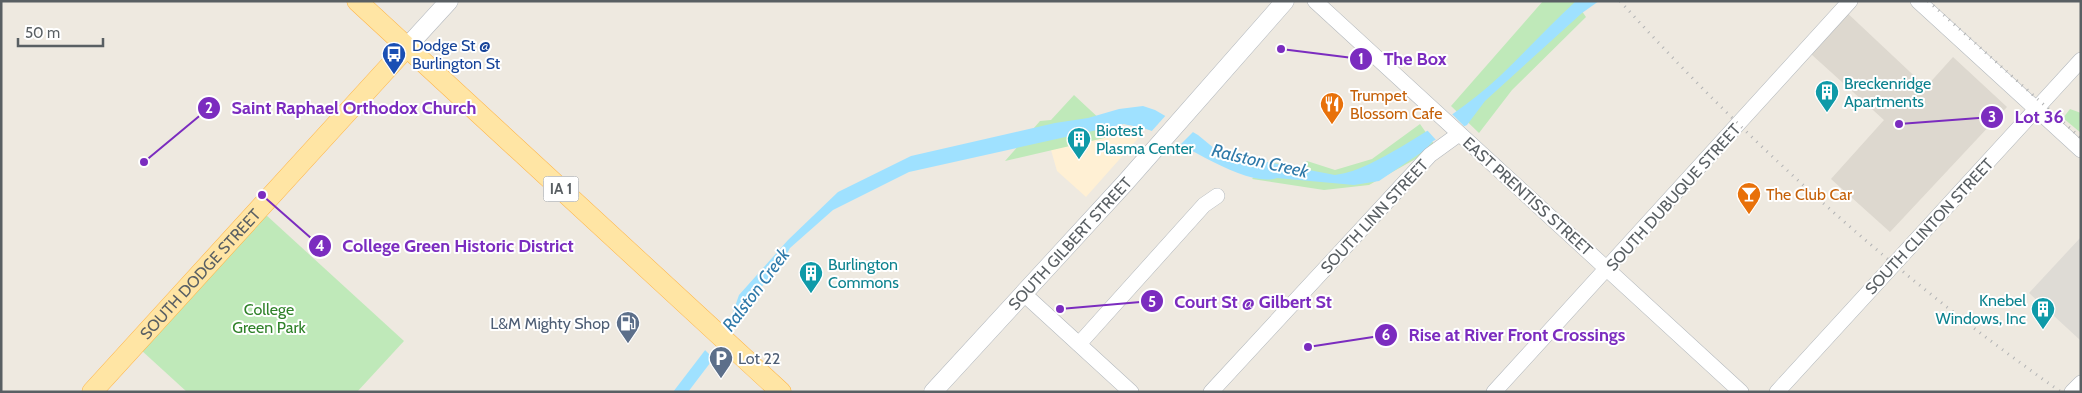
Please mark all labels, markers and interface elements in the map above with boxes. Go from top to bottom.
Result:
scale bar [18,15,102,47]
text: 50 m [25,24,60,42]
place label: Dodge St @ Burlington St [412,36,501,73]
bus stop icon: Dodge St @ Burlington St [381,41,407,75]
callout: The Box [1348,43,1456,76]
text: The Box [1383,48,1447,70]
text: 1 [1358,50,1364,68]
place label: Breckenridge Apartments [1844,74,1931,111]
building icon: Breckenridge Apartments [1814,79,1840,113]
place label: Trumpet Blossom Cafe [1350,86,1442,123]
callout: Saint Raphael Orthodox Church [196,91,486,124]
restaurant icon: Trumpet Blossom Cafe [1319,91,1345,125]
text: Saint Raphael Orthodox Church [232,97,476,119]
text: 2 [205,99,213,117]
callout: Lot 36 [1980,101,2074,134]
text: Lot 36 [2014,106,2064,128]
text: 3 [1988,108,1996,126]
street label: SOUTH DUBUQUE STREET [1602,120,1745,275]
place label: Biotest Plasma Center [1096,121,1195,158]
building icon: Biotest Plasma Center [1066,126,1092,160]
street label: EAST PRENTISS STREET [1459,133,1597,260]
water label: Ralston Creek [1210,139,1312,183]
street label: SOUTH CLINTON STREET [1861,154,1998,298]
street label: SOUTH LINN STREET [1317,155,1432,277]
street label: SOUTH GILBERT STREET [1004,173,1136,314]
road number: IA 1 [544,176,578,202]
bar icon: The Club Car [1736,181,1762,215]
place label: The Club Car [1766,185,1853,204]
street label: SOUTH DODGE STREET [136,205,265,343]
callout: College Green Historic District [307,229,584,262]
text: College Green Historic District [342,235,574,257]
text: 4 [315,237,325,255]
water label: Ralston Creek [718,243,795,336]
place label: Burlington Commons [828,255,899,292]
building icon: Burlington Commons [798,260,824,294]
callout: Court St @ Gilbert St [1139,285,1342,318]
text: Court St @ Gilbert St [1174,291,1332,313]
place label: Knebel Windows, Inc [1936,291,2026,328]
text: 5 [1148,293,1156,311]
building icon: Knebel Windows, Inc [2030,296,2056,330]
park label: College Green Park [232,300,306,337]
fuel station icon: L&M Mighty Shop [615,310,641,344]
place label: L&M Mighty Shop [490,314,610,333]
callout: Rise at River Front Crossings [1374,318,1636,351]
text: Rise at River Front Crossings [1409,324,1626,346]
text: 6 [1382,326,1390,344]
parking icon: Lot 22 [708,345,734,379]
place label: Lot 22 [738,349,780,368]

